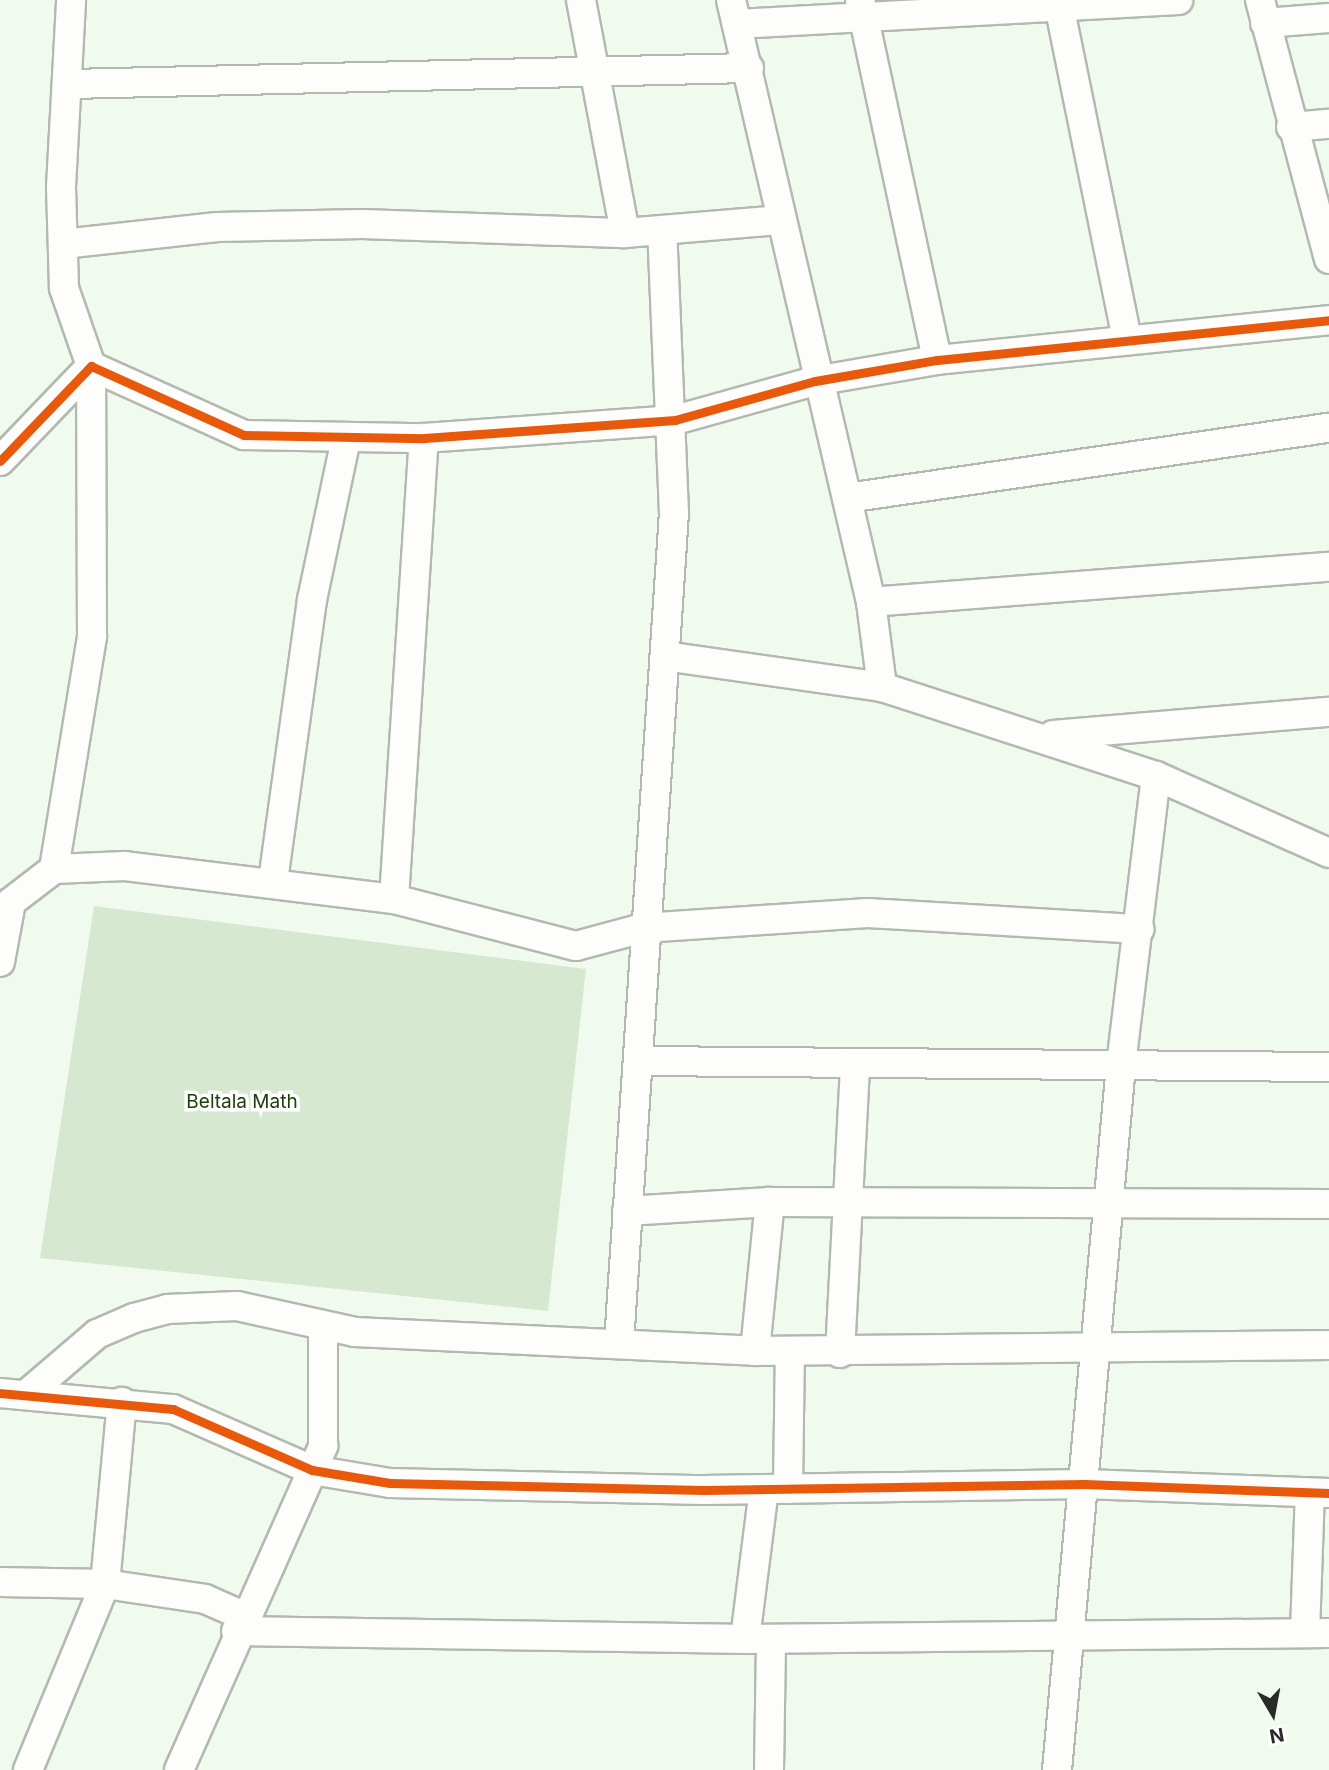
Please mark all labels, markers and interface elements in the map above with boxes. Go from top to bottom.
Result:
park label: Beltala Math [186,1091,298,1113]
north arrow [1238,1679,1308,1749]
text: N [1268,1723,1286,1748]

